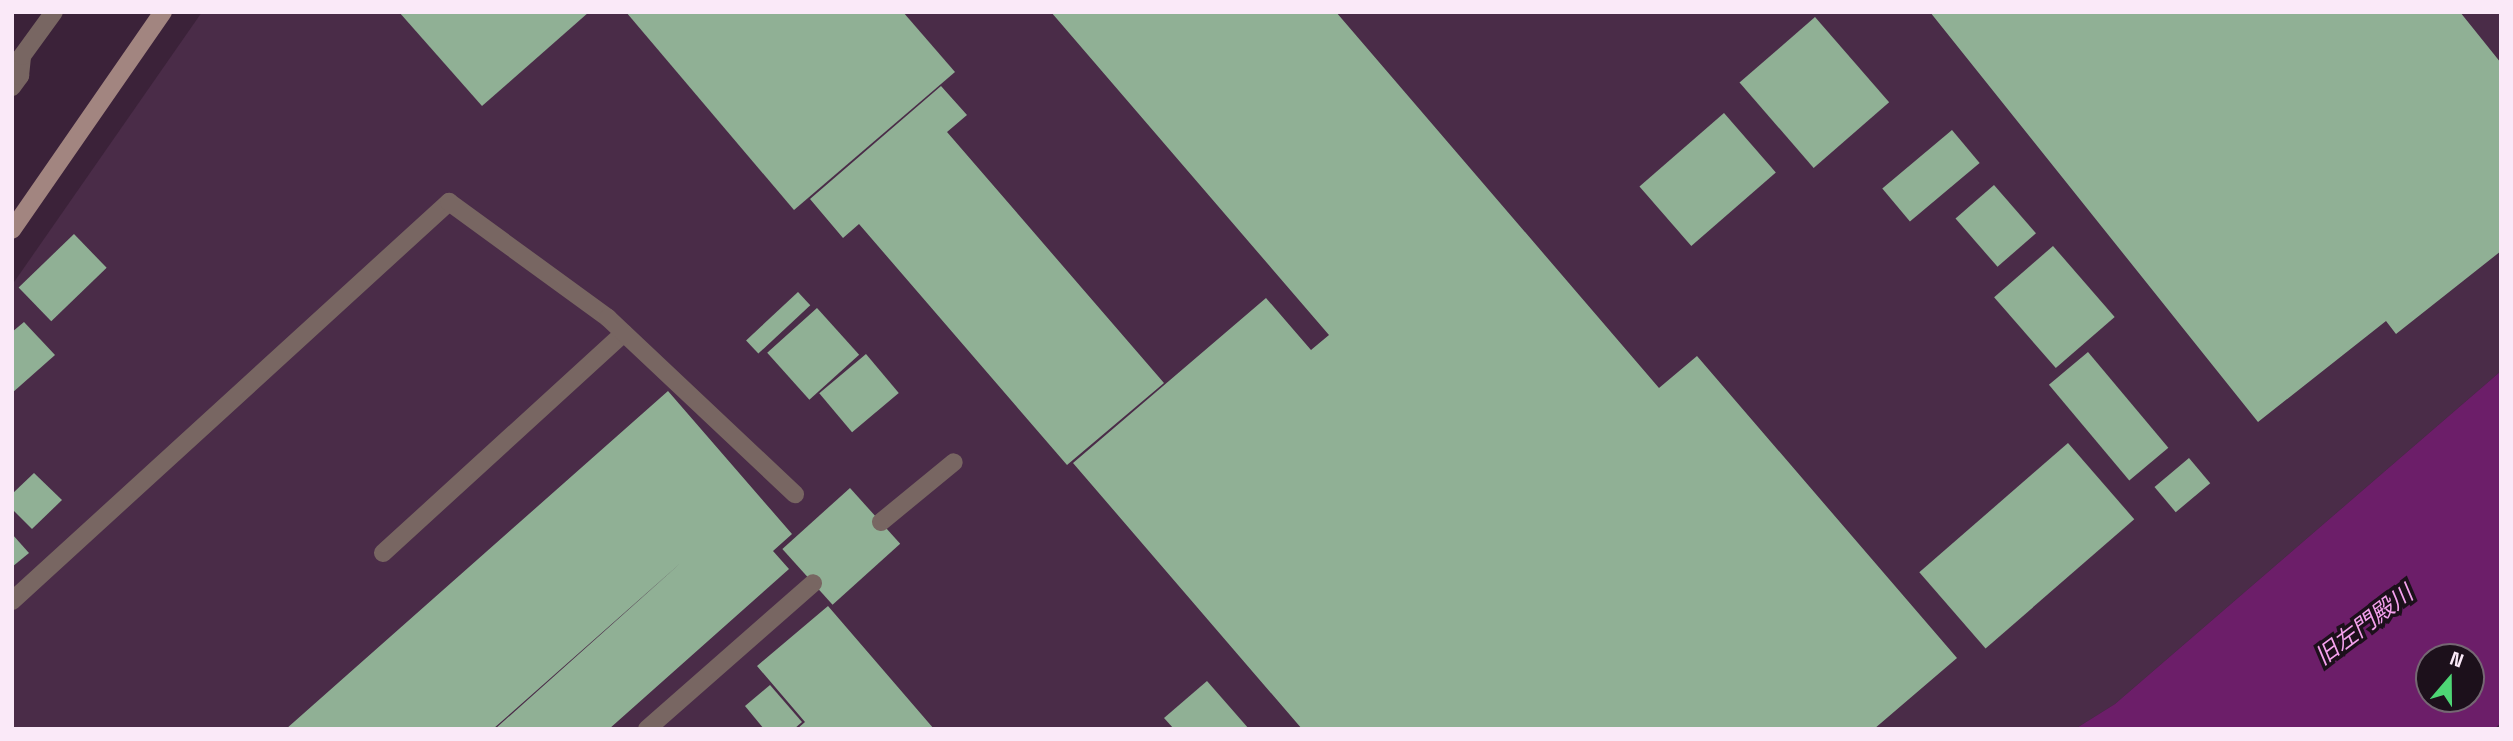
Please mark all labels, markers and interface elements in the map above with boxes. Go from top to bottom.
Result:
water label: 旧左門殿川 [2310,579,2418,671]
north arrow [2415,643,2485,713]
text: N [2446,646,2467,674]

